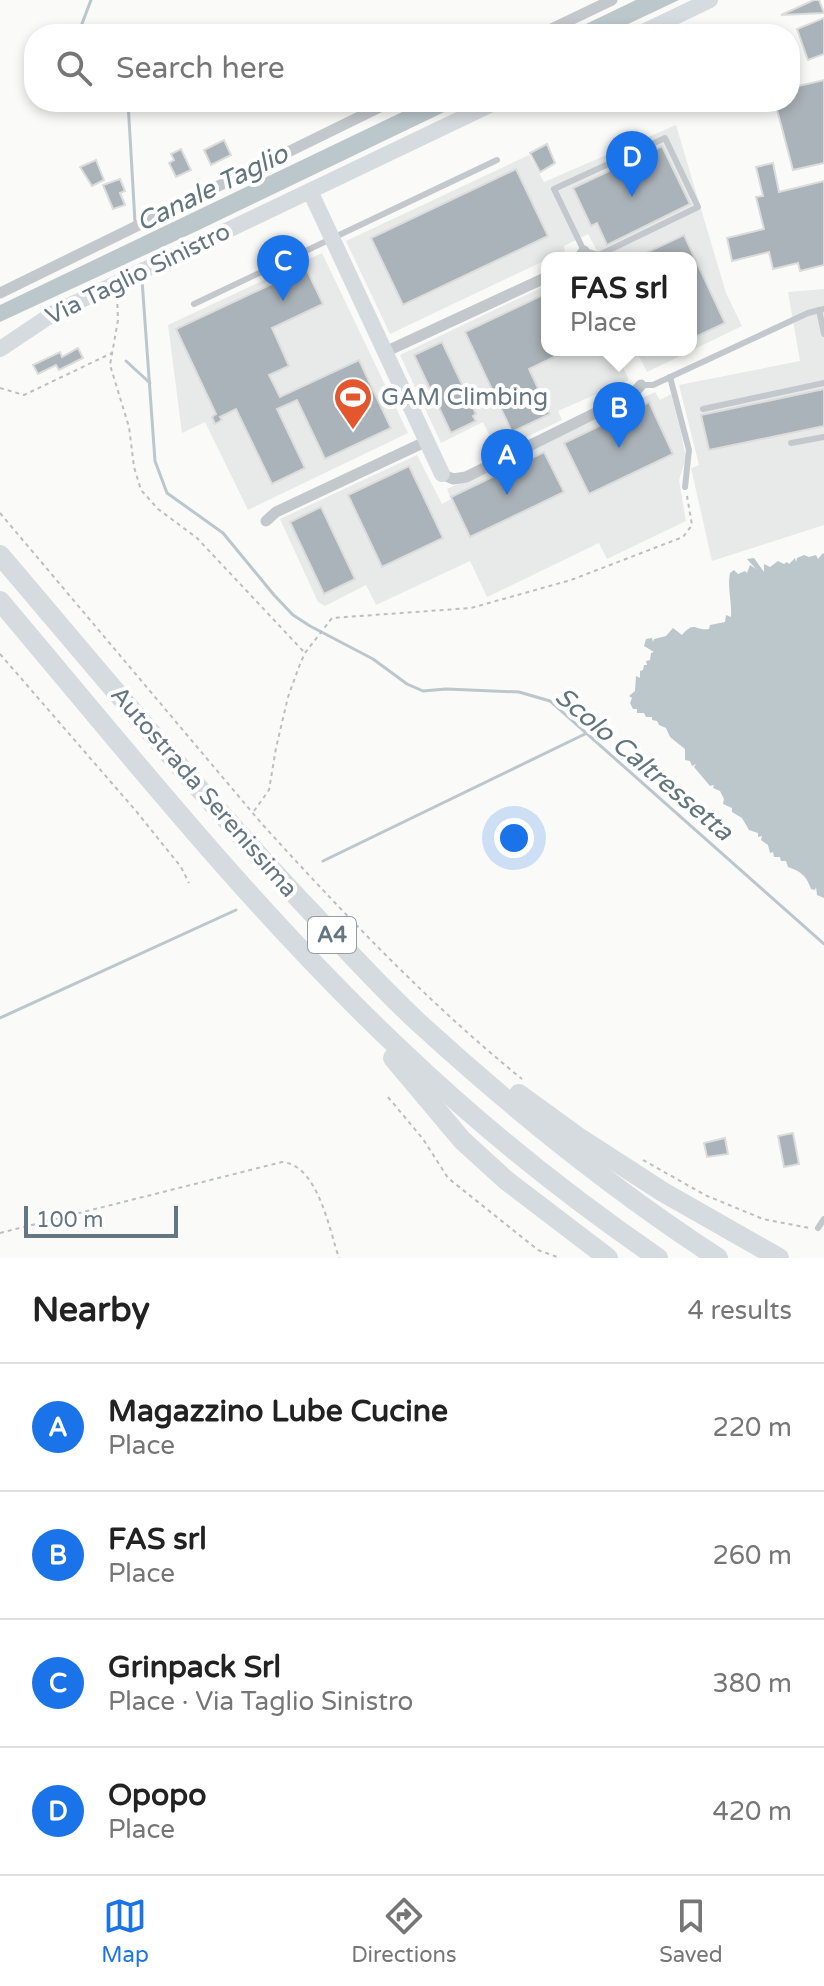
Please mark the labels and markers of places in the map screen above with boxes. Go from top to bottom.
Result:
pin: D [606,131,658,197]
pin: C [257,235,309,301]
sports icon: GAM Climbing [332,376,374,431]
pin: B [593,382,645,448]
place label: GAM Climbing [381,383,548,412]
pin: A [481,429,533,495]

